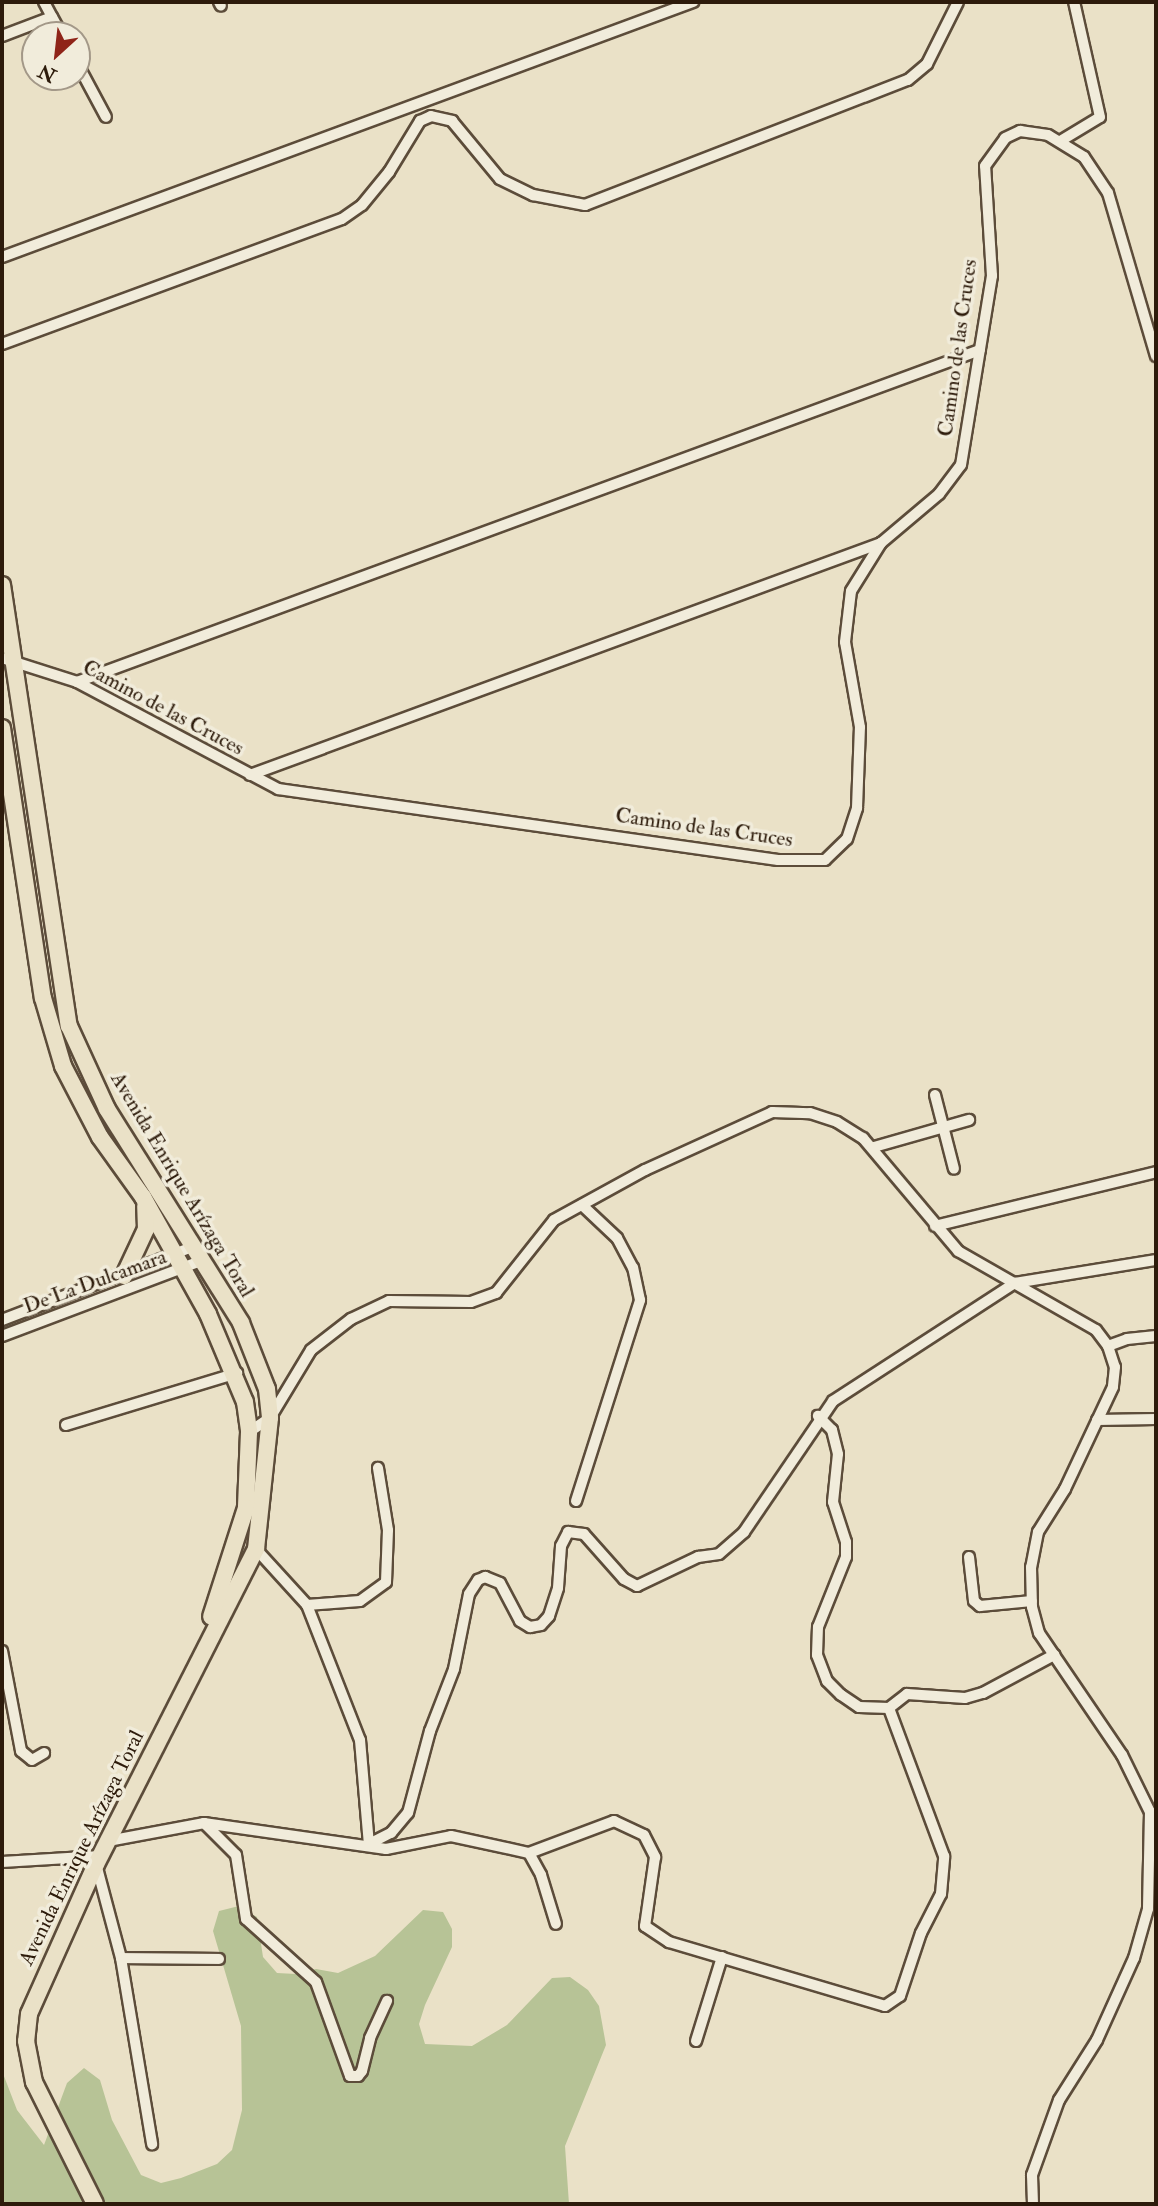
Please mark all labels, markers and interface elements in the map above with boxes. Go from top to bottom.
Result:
north arrow [21,21,91,91]
text: N [34,58,60,87]
street label: Camino de las Cruces [933,258,983,438]
street label: Camino de las Cruces [78,655,248,761]
street label: Camino de las Cruces [614,803,794,853]
street label: Avenida Enrique Arízaga Toral [105,1068,259,1302]
street label: De La Dulcamara [20,1244,170,1320]
street label: Avenida Enrique Arízaga Toral [14,1726,150,1970]

